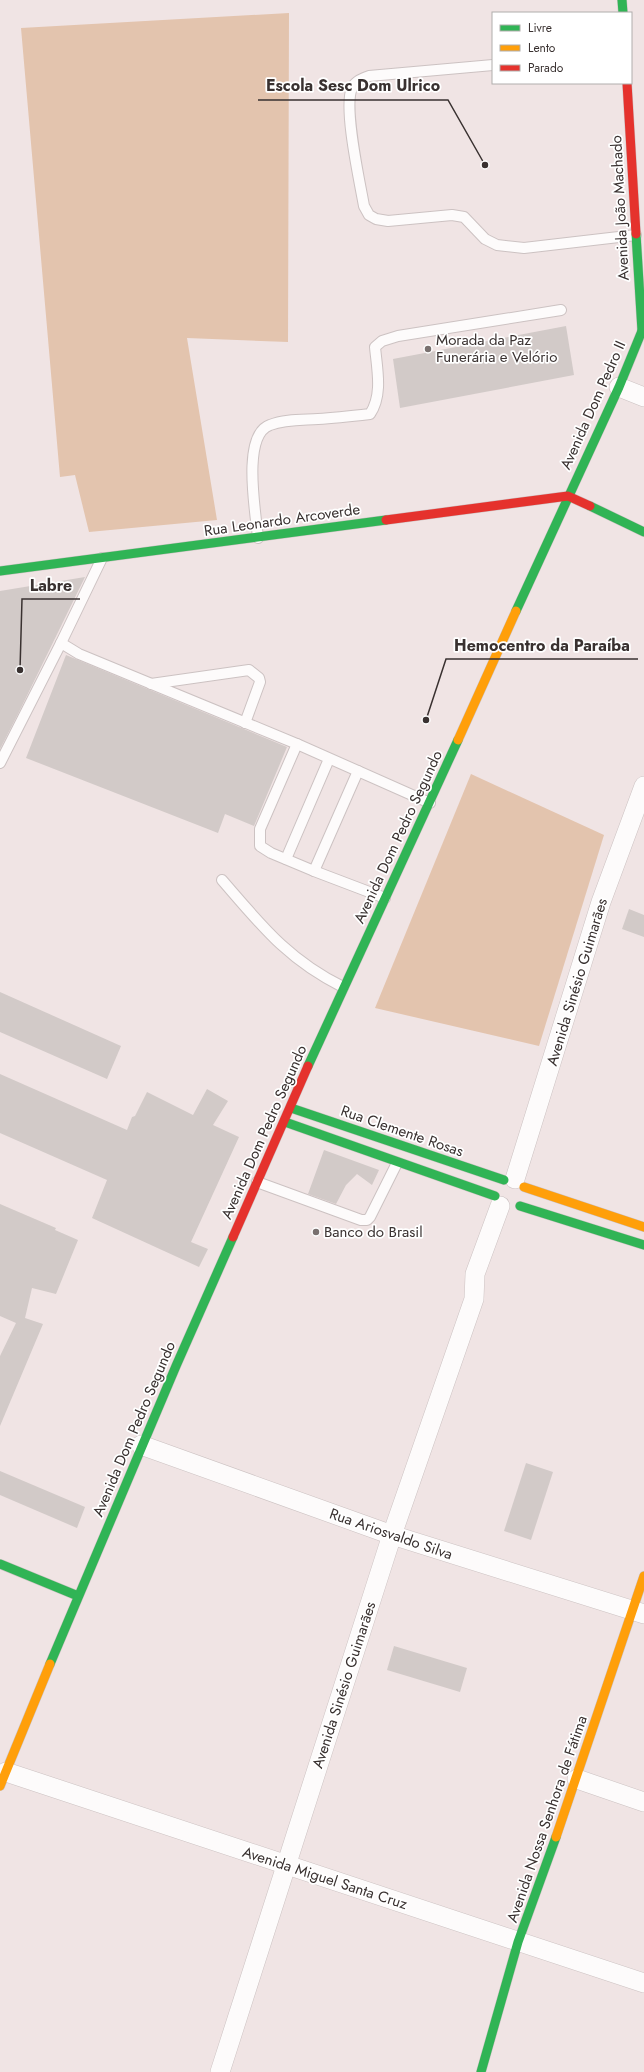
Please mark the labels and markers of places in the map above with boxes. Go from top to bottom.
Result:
callout: Escola Sesc Dom Ulrico [258,72,448,100]
place label: Morada da Paz Funerária e Velório [436,329,557,368]
marker: Morada da Paz Funerária e Velório [423,344,433,354]
callout: Labre [22,571,80,599]
callout: Hemocentro da Paraíba [446,631,638,659]
place label: Banco do Brasil [324,1221,423,1243]
marker: Banco do Brasil [311,1227,321,1237]

